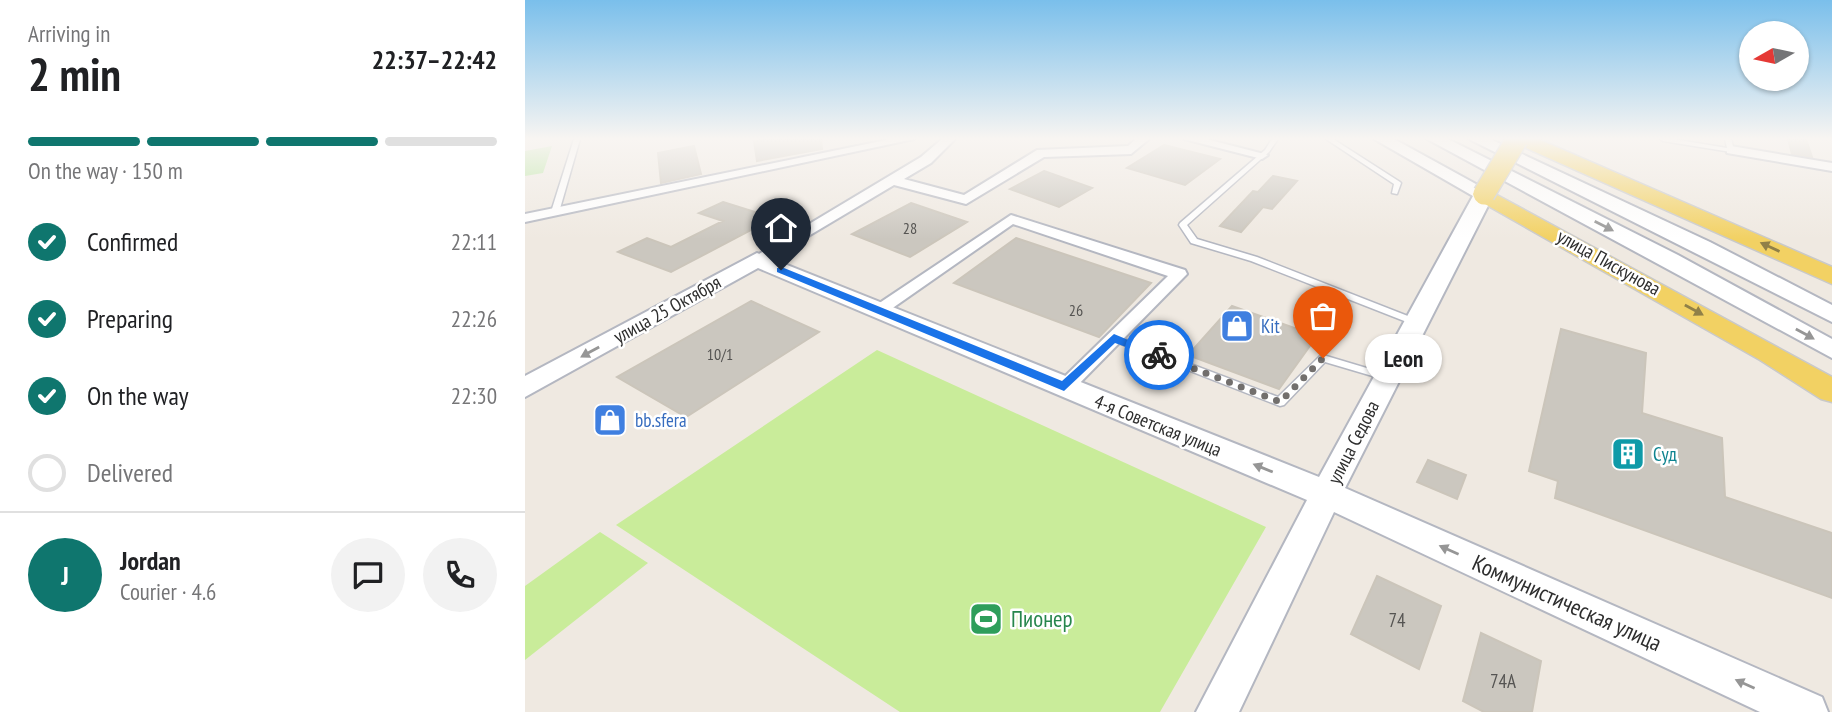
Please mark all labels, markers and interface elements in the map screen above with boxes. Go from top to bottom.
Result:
text: Arriving in [28,19,110,48]
north arrow [1739,21,1809,91]
map controls [1739,21,1809,91]
text: 22:37–22:42 [372,43,497,76]
text: 2 min [28,44,121,104]
text: On the way · 150 m [28,156,183,185]
pin [751,198,811,270]
icon: home [762,209,800,247]
house number: 28 [903,218,917,238]
one-way arrow [1595,220,1614,232]
icon: check [28,223,66,261]
street label: улица Пискунова [1553,224,1665,300]
text: Confirmed [87,225,178,258]
text: 22:11 [451,227,497,256]
one-way arrow [1760,242,1780,253]
street label: улица 25 Октября [609,270,725,348]
pin [1293,286,1353,358]
icon: bag [1304,297,1342,335]
icon: check [28,300,66,338]
house number: 26 [1069,300,1083,320]
text: Preparing [87,302,173,335]
text: 22:26 [451,304,497,333]
one-way arrow [1685,304,1704,316]
shop icon: Kit [1218,307,1256,345]
place label: Kit [1261,314,1280,338]
courier [1124,320,1194,390]
one-way arrow [1795,328,1814,340]
callout: Leon [1365,334,1442,382]
icon: bike [1140,336,1178,374]
house number: 10/1 [707,344,733,364]
text: Leon [1384,344,1423,373]
one-way arrow [580,346,599,358]
icon: check [28,377,66,415]
text: On the way [87,379,189,412]
text: 22:30 [451,381,497,410]
street label: 4-я Советская улица [1091,389,1225,461]
street label: улица Седова [1322,396,1384,488]
shop icon: bb.sfera [591,401,629,439]
place label: bb.sfera [635,408,687,432]
building icon: Суд [1609,435,1647,473]
place label: Суд [1653,442,1677,466]
text: Delivered [87,456,173,489]
one-way arrow [1252,463,1273,474]
button: chat [331,538,405,612]
button: phone [423,538,497,612]
text: Jordan [120,544,181,577]
one-way arrow [1439,544,1459,556]
street label: Коммунистическая улица [1468,548,1666,657]
text: J [61,559,69,592]
text: Courier · 4.6 [120,577,216,606]
sports icon: Пионер [967,600,1005,638]
place label: Пионер [1011,604,1073,633]
house number: 74 [1388,608,1406,632]
house number: 74А [1490,669,1516,693]
one-way arrow [1735,678,1755,690]

